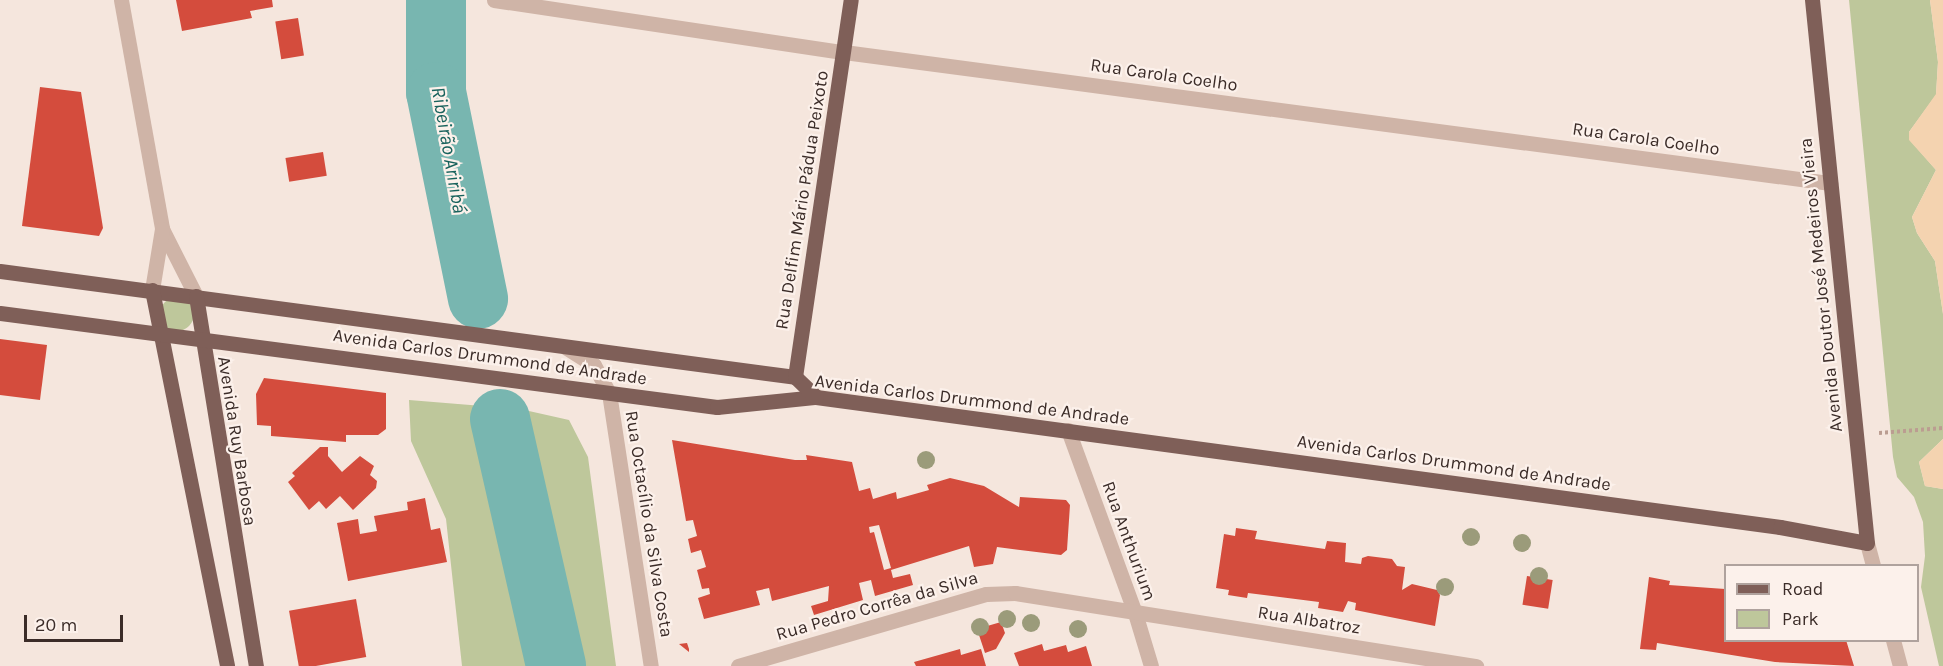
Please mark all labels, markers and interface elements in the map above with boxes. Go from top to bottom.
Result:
street label: Rua Carola Coelho [1089,54,1239,96]
street label: Rua Delfim Mário Pádua Peixoto [771,69,833,331]
water label: Ribeirão Ariribá [426,85,472,215]
street label: Rua Carola Coelho [1571,118,1721,160]
street label: Avenida Doutor José Medeiros Vieira [1795,137,1847,433]
street label: Avenida Carlos Drummond de Andrade [332,324,648,390]
street label: Avenida Ruy Barbosa [213,355,261,527]
street label: Avenida Carlos Drummond de Andrade [814,370,1130,430]
street label: Rua Octacílio da Silva Costa [620,409,678,639]
street label: Avenida Carlos Drummond de Andrade [1296,430,1612,496]
street label: Rua Anthurium [1097,478,1161,604]
legend [1724,564,1919,642]
street label: Rua Pedro Corrêa da Silva [774,567,980,645]
text: Road [1782,578,1823,600]
street label: Rua Albatroz [1256,601,1362,639]
scale bar [27,603,126,641]
text: Park [1782,608,1819,630]
text: 20 m [35,614,77,636]

